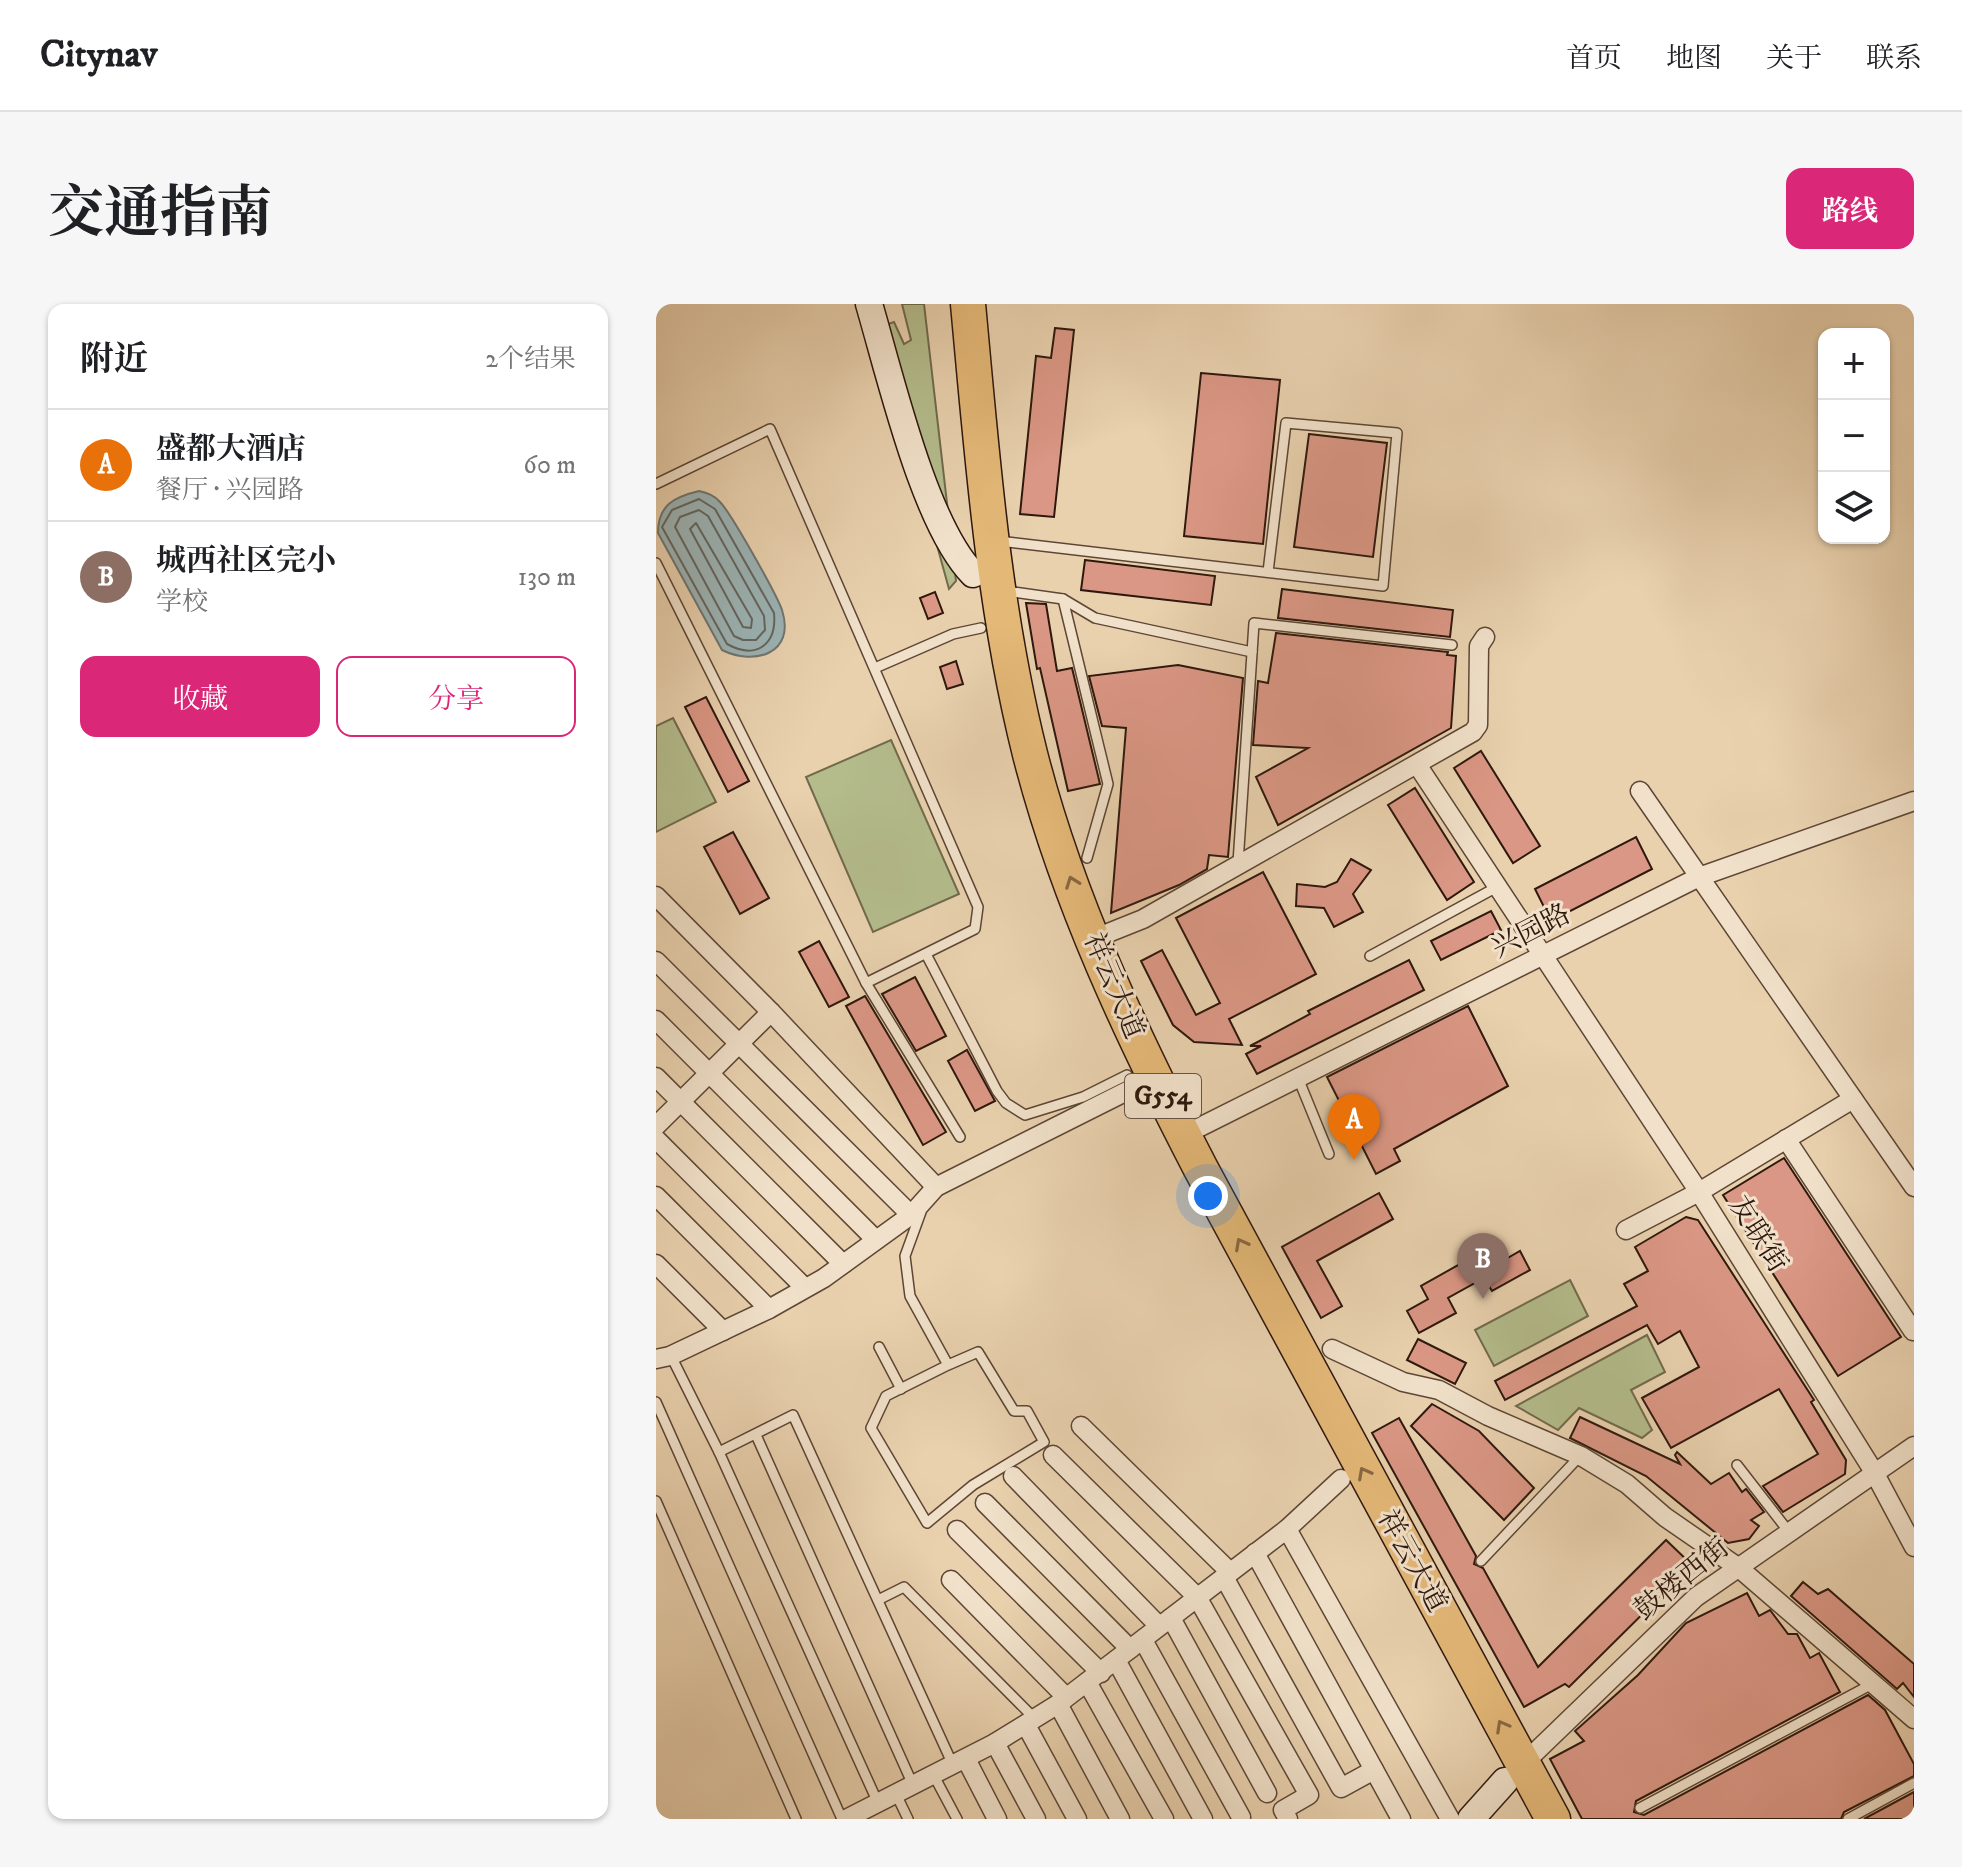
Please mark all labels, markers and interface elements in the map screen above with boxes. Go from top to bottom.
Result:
text: Citynav [40,31,158,79]
text: 首页 [1566,41,1622,76]
text: 地图 [1666,41,1722,76]
text: 关于 [1766,41,1822,76]
text: 联系 [1866,41,1922,76]
button: 路线 [1786,168,1914,249]
text: 交通指南 [48,180,272,250]
map controls [1818,328,1890,544]
button: + [1818,328,1890,400]
text: 附近 [80,339,148,381]
text: 2个结果 [485,343,576,376]
button: − [1818,400,1890,472]
text: 盛都大酒店 [156,431,306,468]
text: A [98,449,114,482]
text: 60 m [523,449,576,482]
button: layers [1818,472,1890,544]
text: 餐厅 · 兴园路 [156,474,303,507]
text: 城西社区完小 [156,543,336,580]
text: B [98,561,114,594]
text: 130 m [518,561,576,594]
text: 学校 [156,586,208,619]
button: 收藏 [80,656,320,737]
button: 分享 [336,656,576,737]
one-way arrow [1065,876,1081,890]
street label: 兴园路 [1486,896,1576,966]
street label: 祥云大道 [1076,928,1152,1044]
road number: G554 [1125,1074,1201,1118]
pin: A [1328,1094,1380,1160]
your location [1188,1176,1228,1216]
street label: 友联街 [1721,1189,1795,1279]
pin: B [1457,1233,1509,1299]
one-way arrow [1236,1238,1251,1252]
one-way arrow [1359,1467,1374,1481]
street label: 祥云大道 [1370,1504,1454,1618]
street label: 鼓楼西街 [1627,1530,1737,1628]
one-way arrow [1496,1720,1512,1735]

